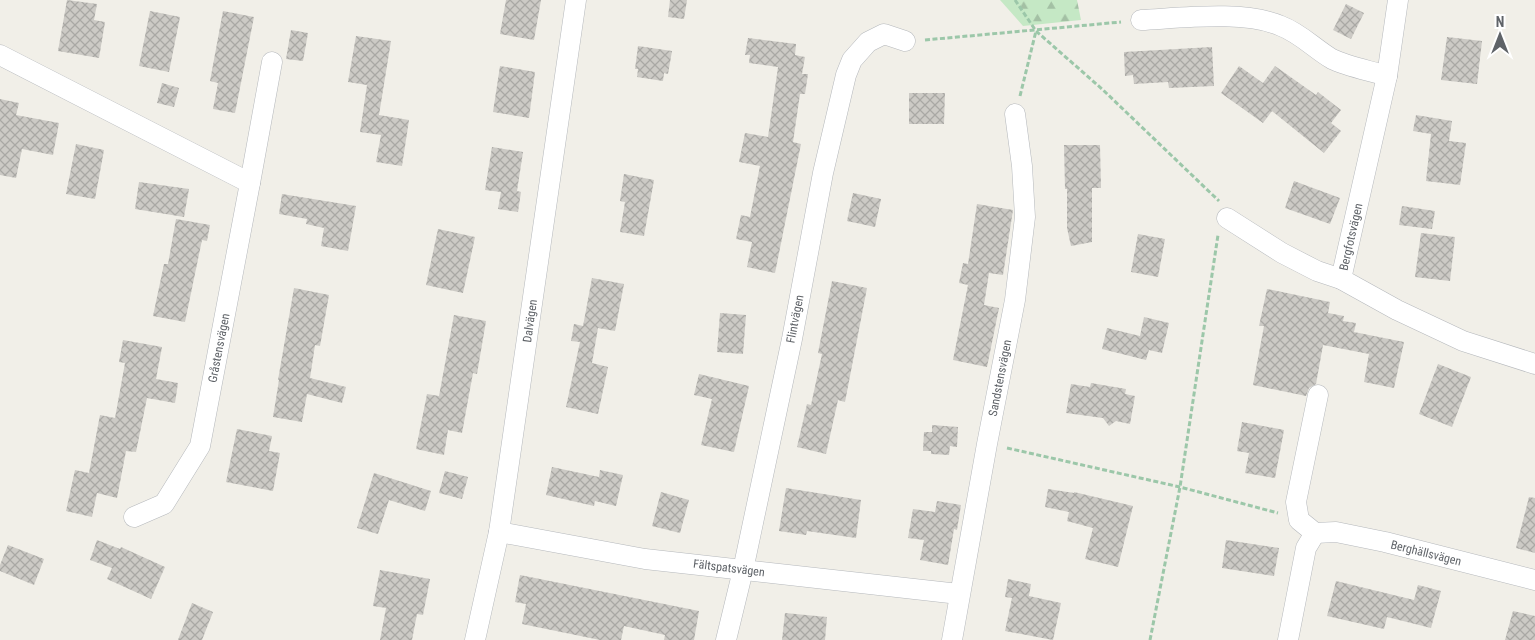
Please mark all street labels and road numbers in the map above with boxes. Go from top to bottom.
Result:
street label: Bergfotsvägen [1336,202,1366,272]
street label: Flintvägen [783,294,807,344]
street label: Dalvägen [520,298,540,344]
street label: Gråstensvägen [205,312,233,384]
street label: Sandstensvägen [986,338,1014,418]
street label: Berghällsvägen [1389,537,1463,569]
street label: Fältspatsvägen [692,557,766,579]

